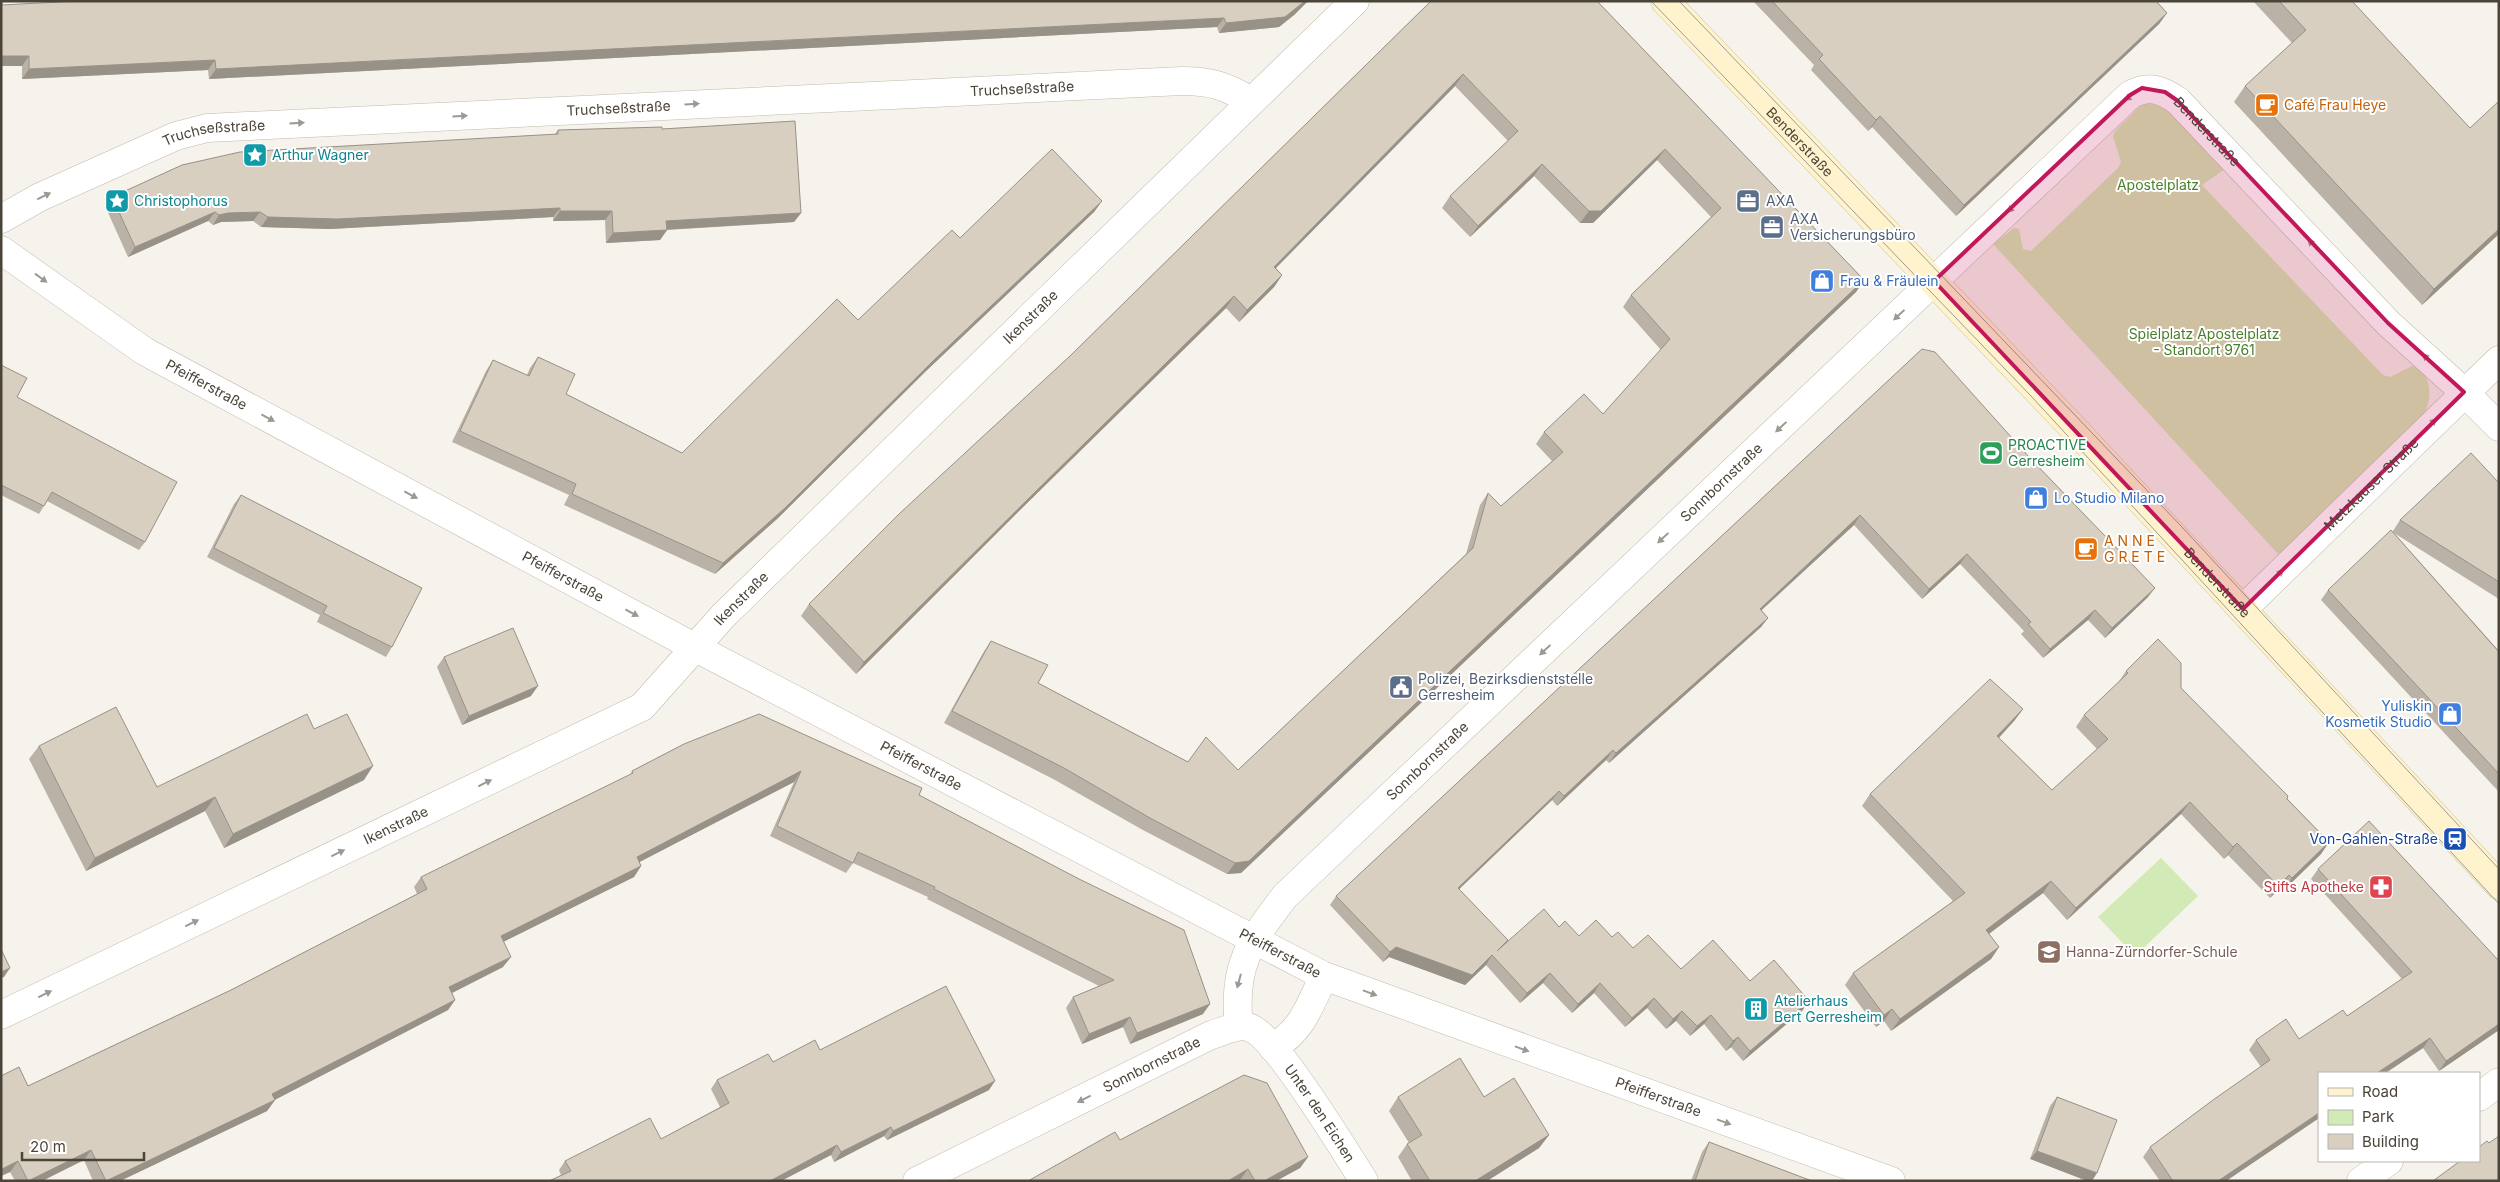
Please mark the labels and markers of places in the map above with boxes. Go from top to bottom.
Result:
cafe icon: Café Frau Heye [2254,92,2280,118]
place label: Café Frau Heye [2284,96,2386,113]
place icon: Arthur Wagner [242,142,268,168]
place label: Arthur Wagner [272,146,369,163]
place icon: Christophorus [104,188,130,214]
office icon: AXA [1735,188,1761,214]
place label: Christophorus [134,192,228,209]
place label: AXA [1766,192,1795,209]
place label: AXA Versicherungsbüro [1790,210,1916,243]
office icon: AXA Versicherungsbüro [1759,214,1785,240]
shop icon: Frau & Fräulein [1809,268,1835,294]
place label: Frau & Fräulein [1840,272,1939,289]
place label: PROACTIVE Gerresheim [2008,436,2086,469]
sports icon: PROACTIVE Gerresheim [1978,440,2004,466]
shop icon: Lo Studio Milano [2023,485,2049,511]
place label: Lo Studio Milano [2054,489,2164,506]
place label: A N N E G R E T E [2104,532,2165,565]
cafe icon: A N N E G R E T E [2073,536,2099,562]
place label: Polizei, Bezirksdienststelle Gerresheim [1418,670,1593,703]
public building icon: Polizei, Bezirksdienststelle Gerresheim [1388,674,1414,700]
place label: Yuliskin Kosmetik Studio [2325,697,2432,730]
shop icon: Yuliskin Kosmetik Studio [2437,701,2463,727]
station icon: Von-Gahlen-Straße [2442,826,2468,852]
place label: Von-Gahlen-Straße [2310,830,2438,847]
pharmacy icon: Stifts Apotheke [2368,874,2394,900]
place label: Stifts Apotheke [2263,878,2364,895]
school or university icon: Hanna-Zürndorfer-Schule [2036,939,2062,965]
place label: Hanna-Zürndorfer-Schule [2066,943,2238,960]
place label: Atelierhaus Bert Gerresheim [1774,992,1882,1025]
building icon: Atelierhaus Bert Gerresheim [1743,996,1769,1022]

